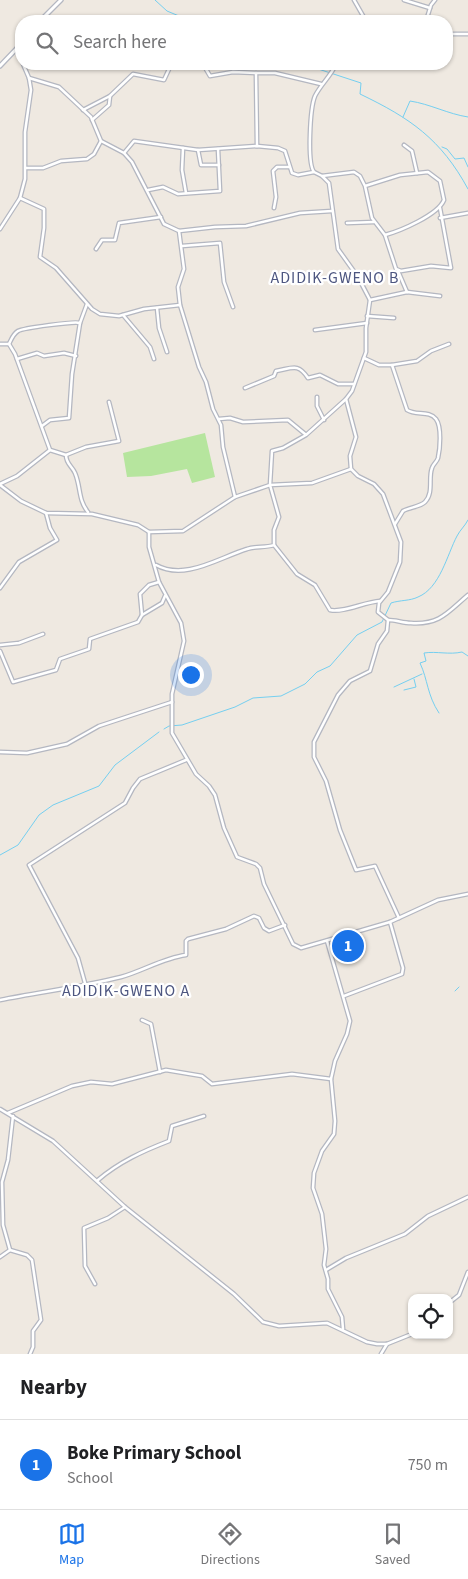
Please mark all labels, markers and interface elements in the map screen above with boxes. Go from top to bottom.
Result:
search box [15,15,453,70]
icon: search [33,29,61,57]
text: Search here [73,29,167,56]
district label: ADIDIK-GWENO B [271,267,399,289]
your location [178,662,204,688]
pin: 1 [332,927,364,965]
district label: ADIDIK-GWENO A [62,980,190,1002]
map controls [408,1294,453,1339]
button: locate [408,1294,453,1339]
text: Nearby [20,1372,87,1402]
text: Boke Primary School [67,1440,241,1467]
text: 1 [32,1454,40,1476]
text: 750 m [408,1454,448,1476]
text: School [67,1467,113,1489]
tab: Map [58,1520,86,1570]
tab: Directions [201,1520,260,1570]
tab: Saved [375,1520,410,1570]

